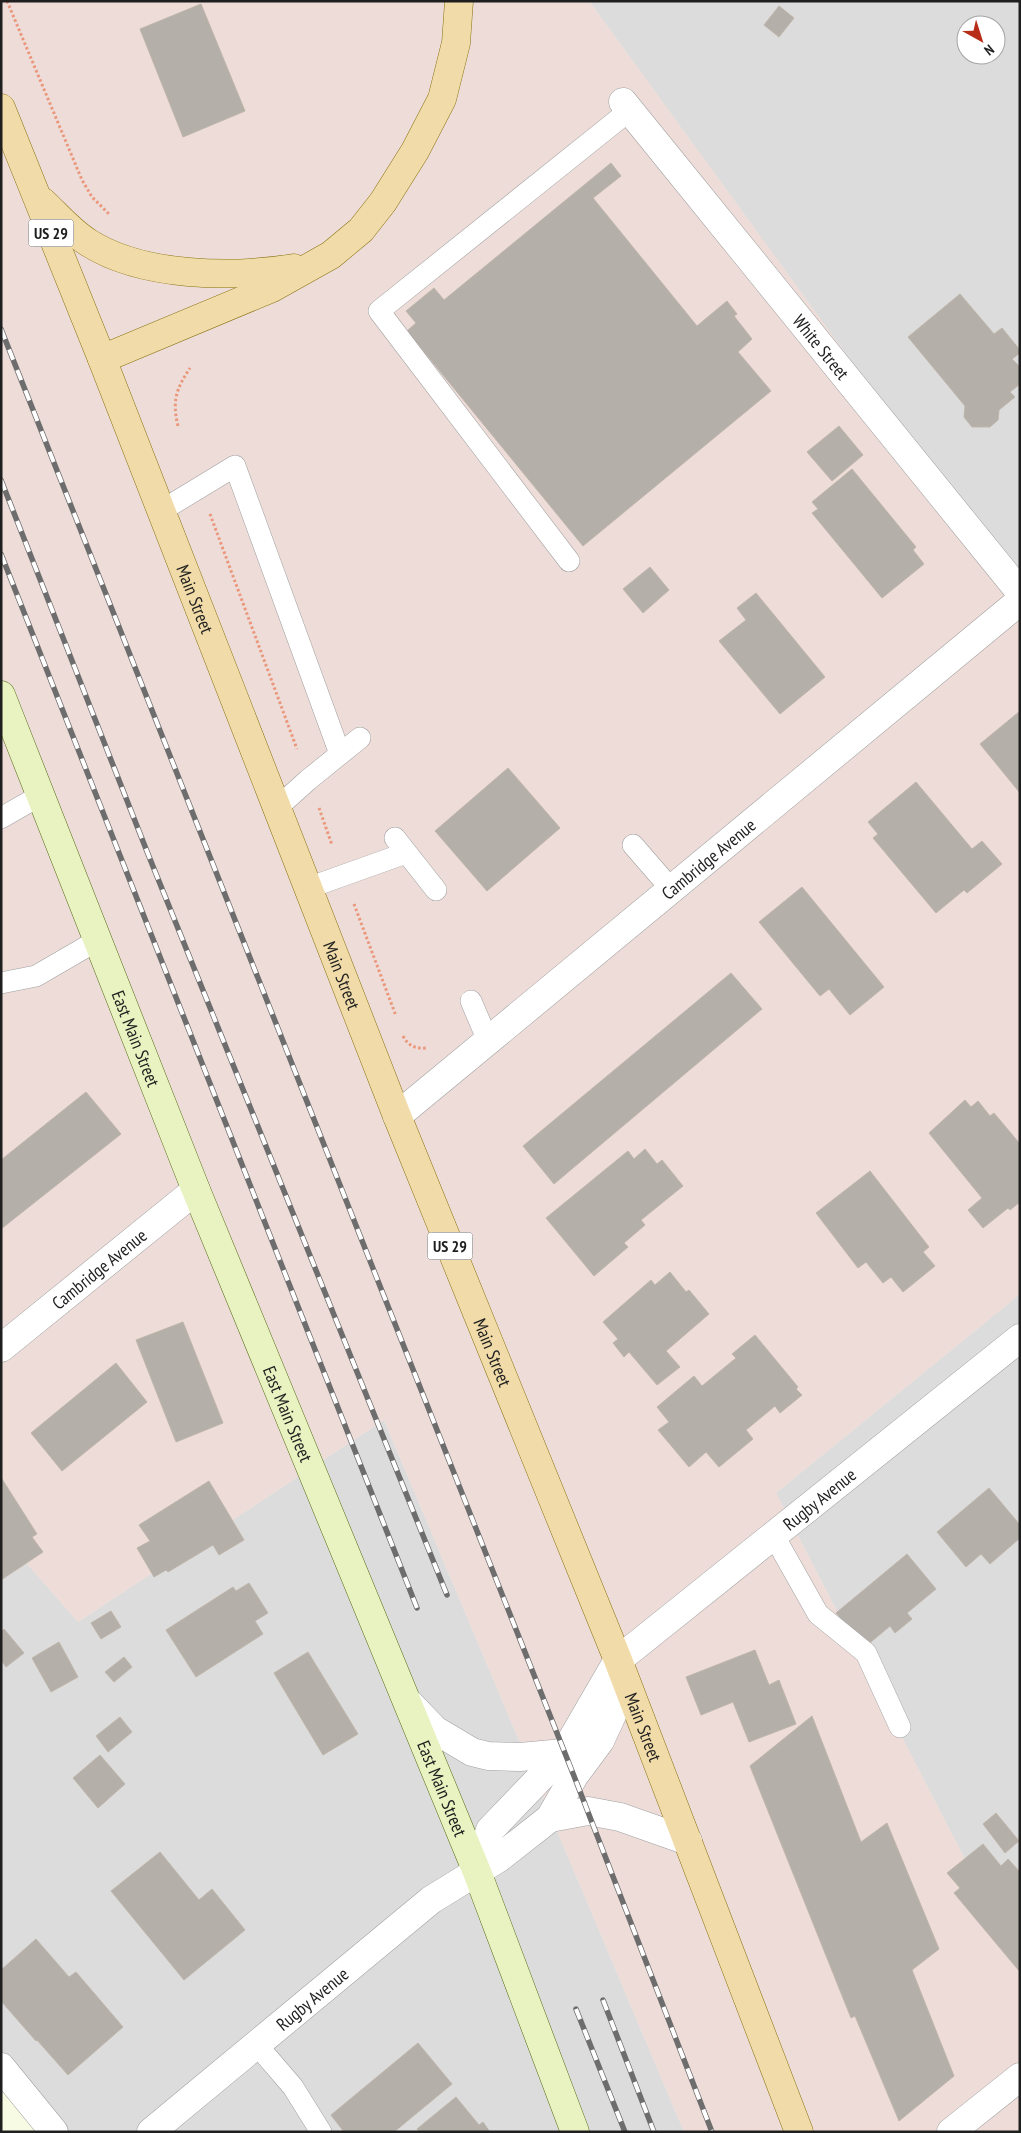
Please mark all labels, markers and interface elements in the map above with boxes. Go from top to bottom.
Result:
north arrow [956,15,1006,65]
text: N [981,41,998,59]
road number: US 29 [28,220,74,247]
street label: White Street [788,309,855,384]
street label: Main Street [172,561,219,636]
street label: Cambridge Avenue [657,813,760,904]
street label: Main Street [318,938,366,1013]
street label: East Main Street [107,987,166,1090]
street label: Cambridge Avenue [47,1223,151,1314]
road number: US 29 [428,1232,472,1260]
street label: Main Street [469,1315,517,1390]
street label: East Main Street [258,1362,318,1465]
street label: Rugby Avenue [778,1463,860,1535]
street label: Main Street [620,1690,667,1765]
street label: East Main Street [413,1737,472,1840]
street label: Rugby Avenue [271,1962,353,2035]

